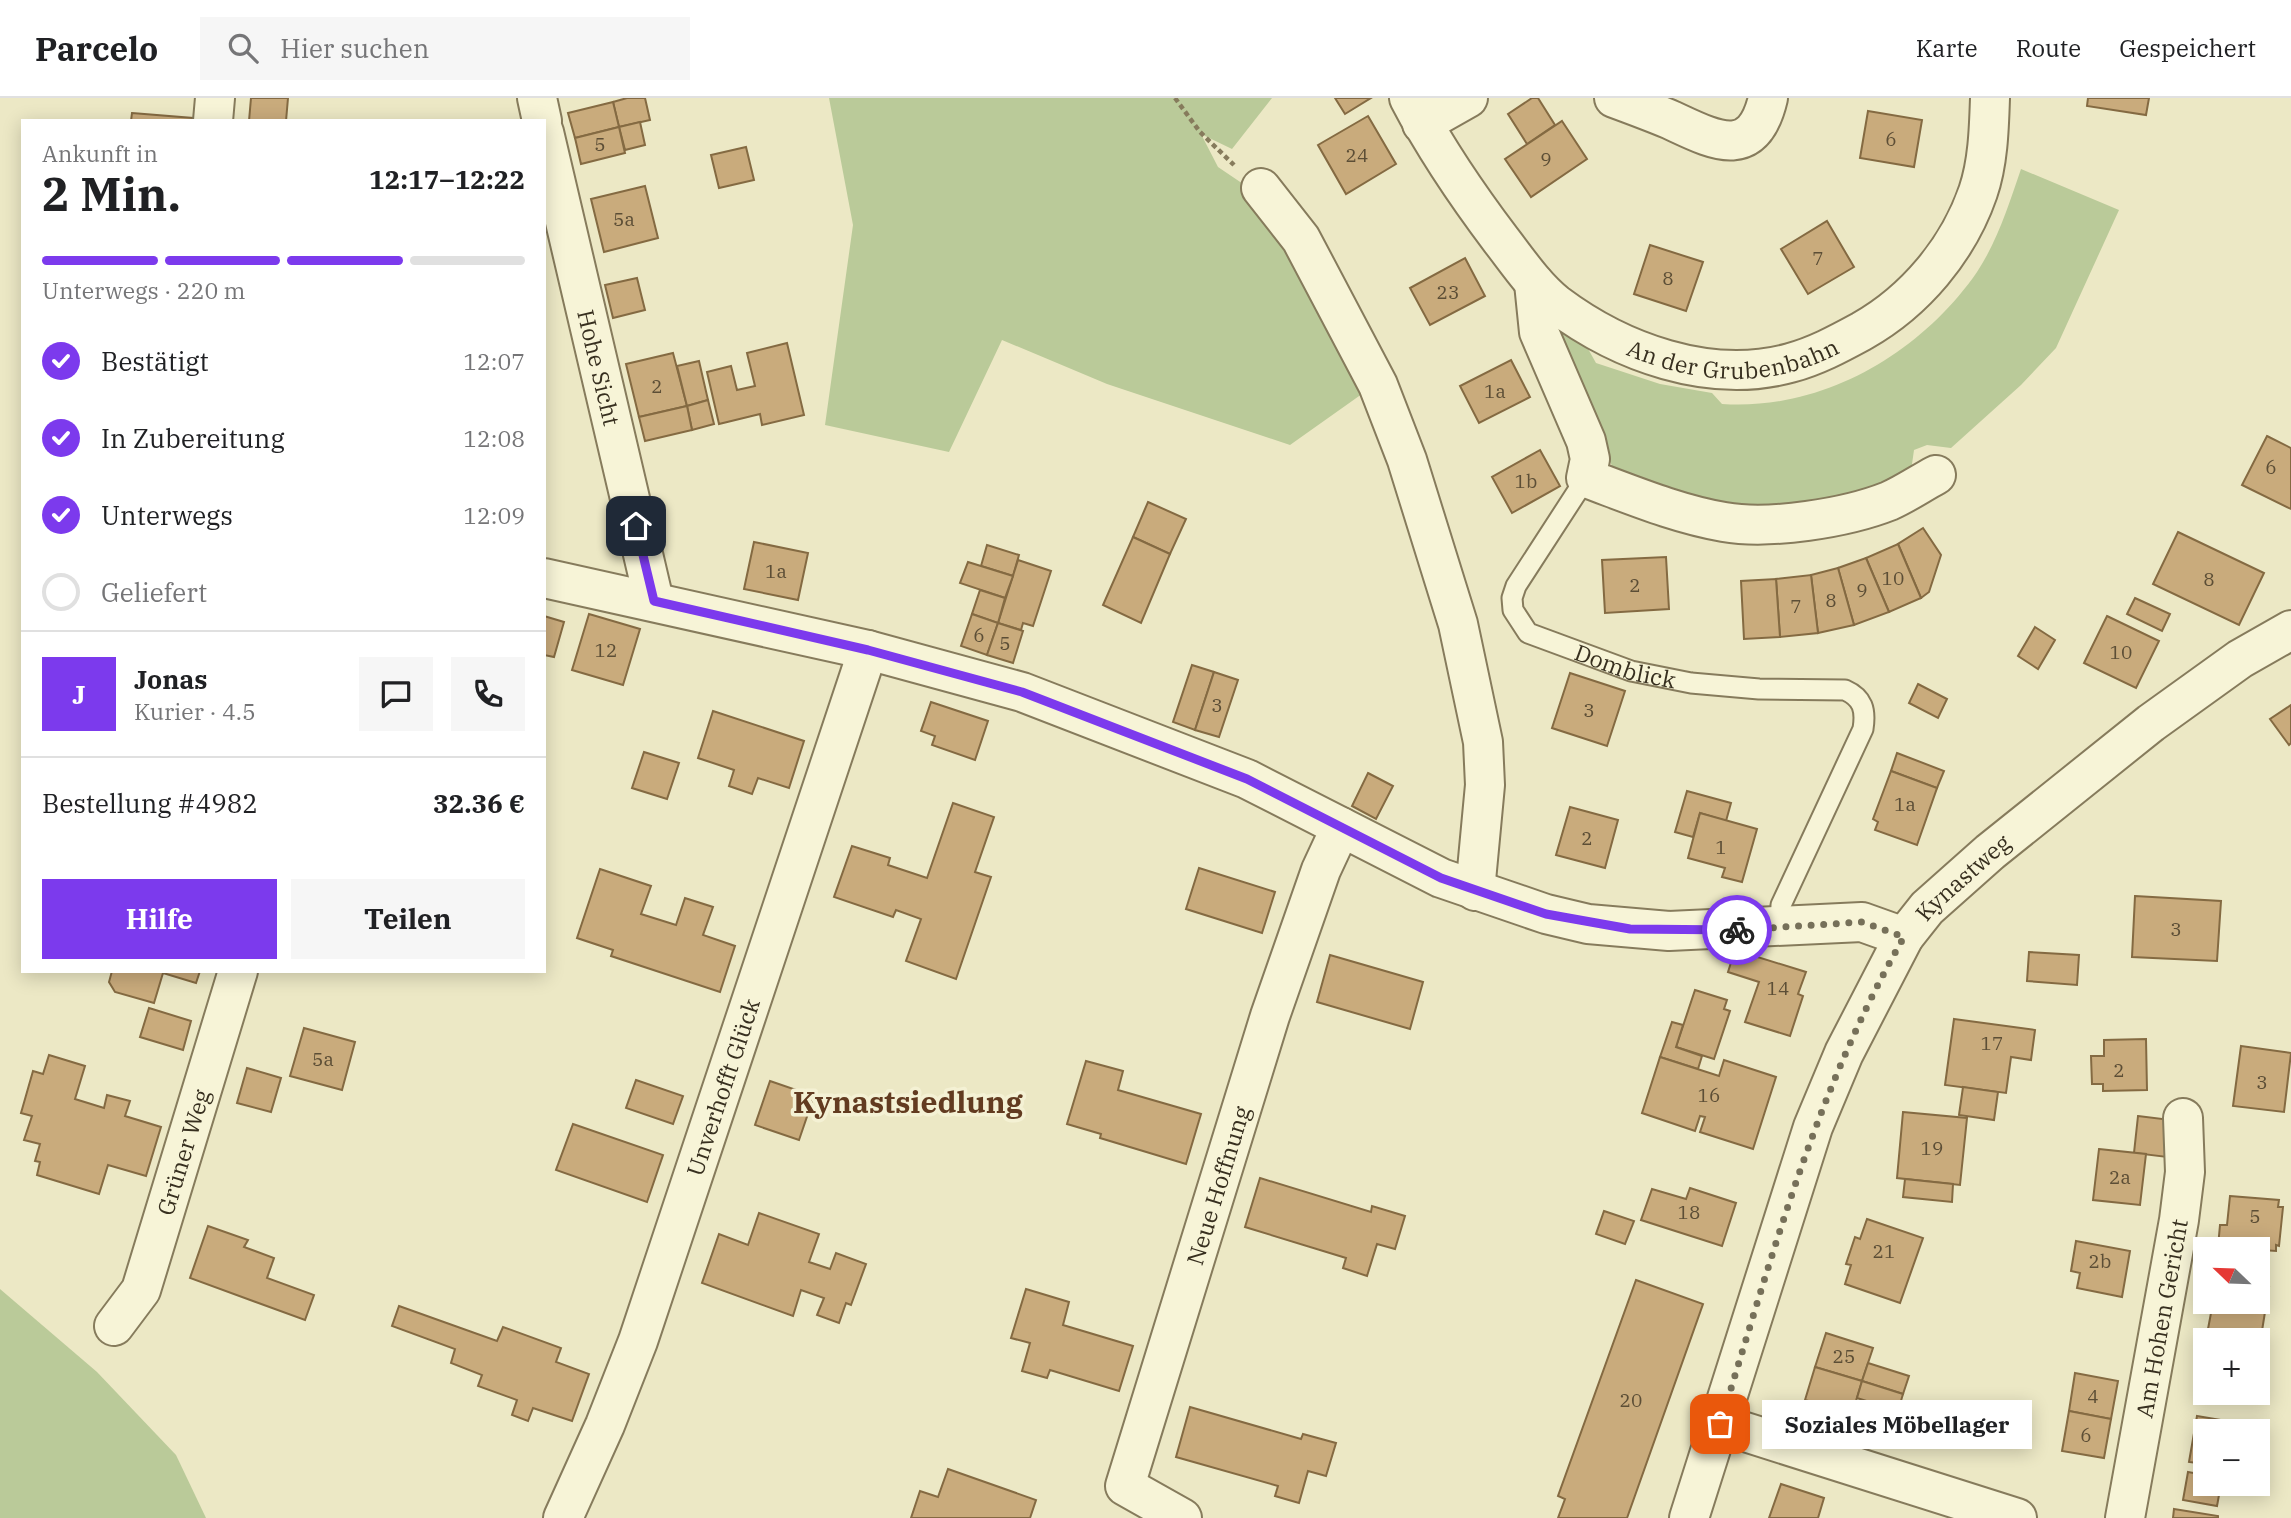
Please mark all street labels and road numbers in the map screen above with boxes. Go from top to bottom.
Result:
street label: Hohe Sicht [571,307,627,429]
street label: An der Grubenbahn [1624,324,1840,356]
street label: Domblick [1571,637,1679,695]
street label: Kynastweg [1908,827,2016,926]
street label: Unverhofft Glück [679,994,766,1180]
street label: Grüner Weg [150,1085,216,1219]
street label: Neue Hoffnung [1179,1102,1257,1269]
street label: Am Hohen Gericht [2128,1216,2194,1420]

